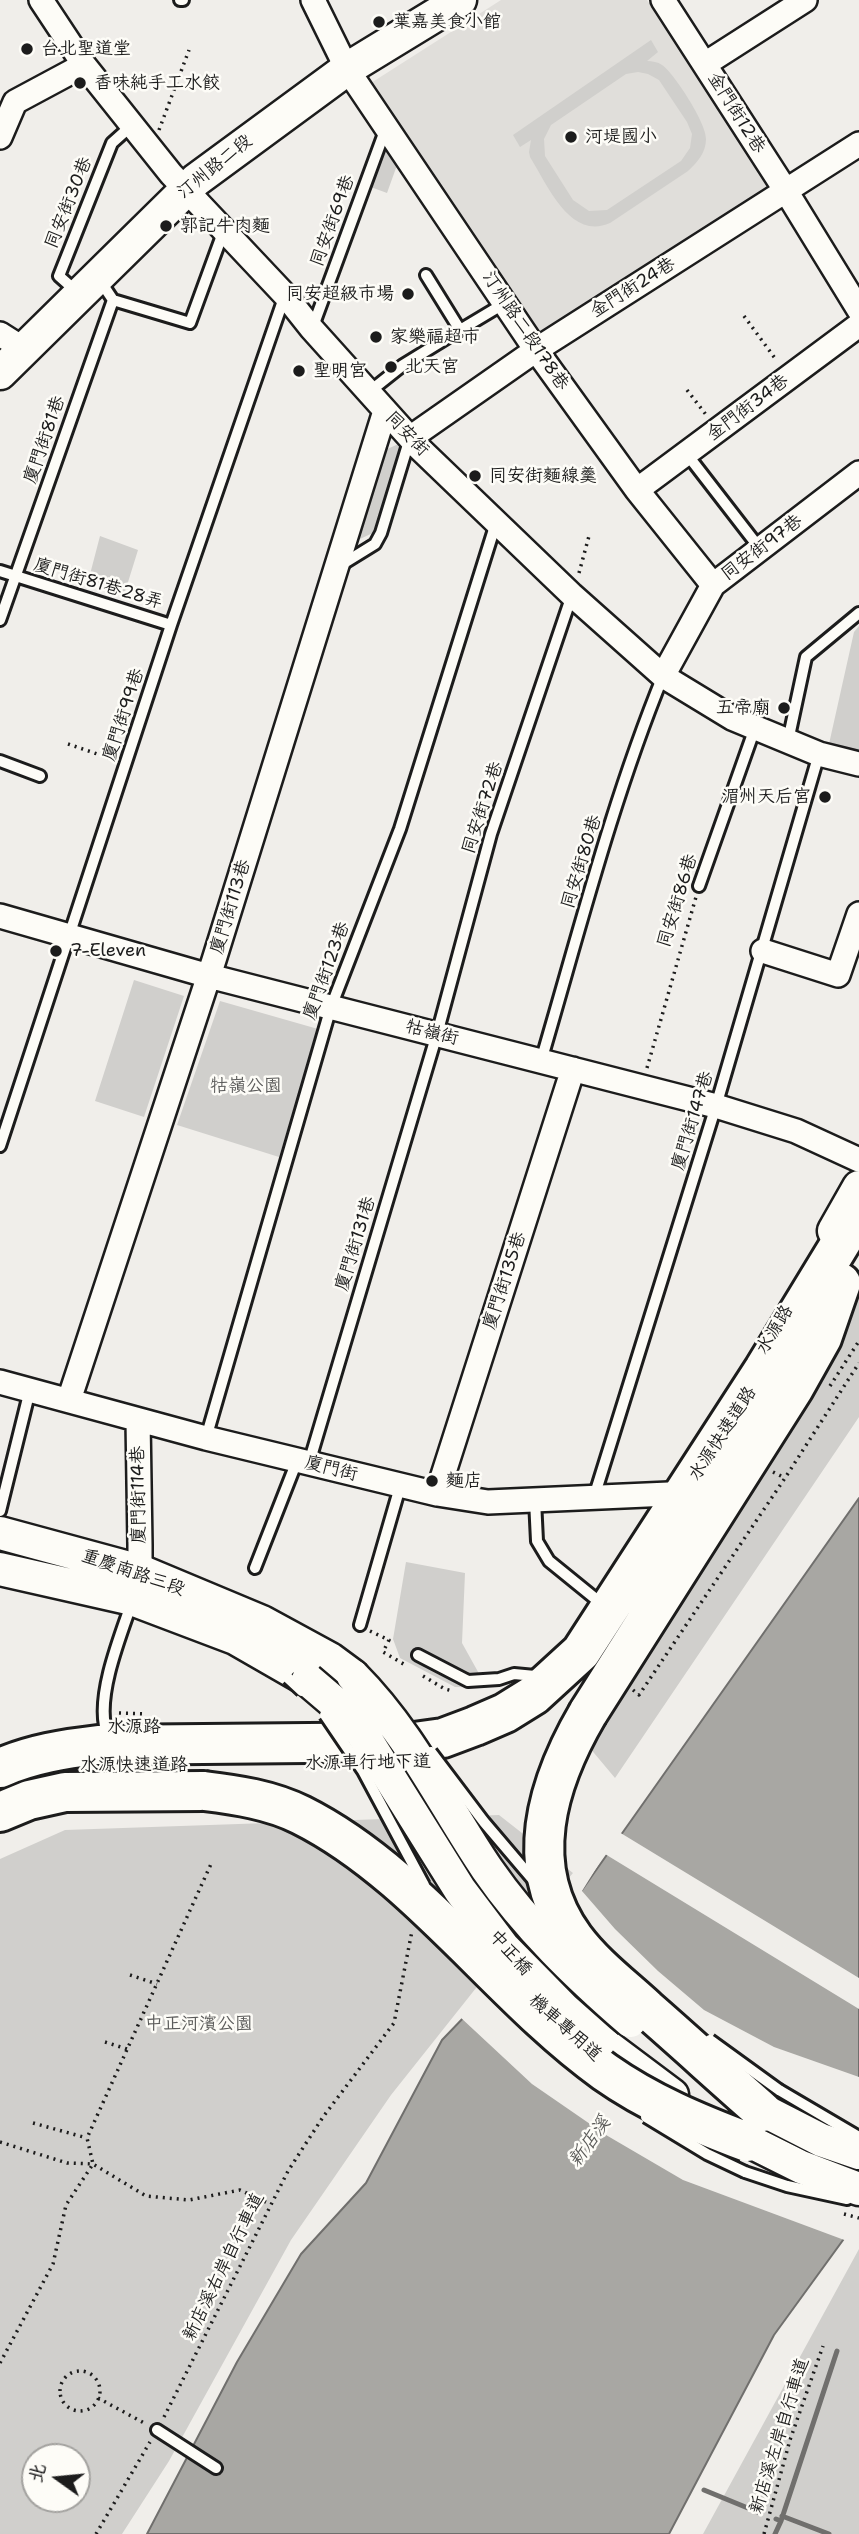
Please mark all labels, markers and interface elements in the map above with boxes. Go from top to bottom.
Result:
place label: 葉嘉美食小館 [393,11,501,33]
marker: 葉嘉美食小館 [371,14,387,30]
place label: 台北聖道堂 [41,38,131,60]
marker: 台北聖道堂 [19,41,35,57]
street label: 金門街12巷 [703,69,769,157]
place label: 香味純手工水餃 [94,72,220,94]
marker: 香味純手工水餃 [72,75,88,91]
place label: 河堤國小 [585,126,657,148]
marker: 河堤國小 [563,129,579,145]
street label: 汀州路二段 [173,130,257,204]
street label: 同安街30巷 [41,154,97,252]
street label: 同安街69巷 [306,172,360,270]
place label: 郭記牛肉麵 [180,215,270,237]
marker: 郭記牛肉麵 [158,218,174,234]
street label: 金門街24巷 [587,253,679,323]
street label: 汀州路二段178巷 [477,267,573,395]
place label: 同安超級市場 [286,283,394,305]
marker: 同安超級市場 [400,286,416,302]
place label: 家樂福超市 [390,326,480,348]
marker: 家樂福超市 [368,329,384,345]
place label: 北天宮 [405,356,459,378]
marker: 北天宮 [383,359,399,375]
place label: 聖明宮 [313,360,367,382]
marker: 聖明宮 [291,363,307,379]
street label: 金門街34巷 [703,370,793,446]
street label: 廈門街81巷 [20,393,70,487]
street label: 同安街 [380,407,434,461]
place label: 同安街麵線羹 [489,465,597,487]
marker: 同安街麵線羹 [467,468,483,484]
street label: 同安街97巷 [717,510,807,586]
street label: 廈門街81巷28弄 [31,554,165,614]
street label: 廈門街99巷 [99,666,149,764]
place label: 五帝廟 [716,697,770,719]
marker: 五帝廟 [776,700,792,716]
street label: 同安街72巷 [458,759,508,857]
place label: 湄州天后宮 [721,786,811,808]
marker: 湄州天后宮 [817,789,833,805]
street label: 同安街80巷 [558,813,606,911]
street label: 同安街86巷 [654,852,702,950]
street label: 廈門街113巷 [206,857,256,957]
street label: 廈門街123巷 [299,919,355,1023]
place label: 7-Eleven [70,940,146,962]
marker: 7-Eleven [48,943,64,959]
street label: 牯嶺街 [403,1016,461,1050]
street label: 廈門街147巷 [668,1069,718,1173]
park label: 牯嶺公園 [210,1075,282,1097]
street label: 廈門街131巷 [331,1194,381,1294]
street label: 廈門街135巷 [479,1229,531,1333]
street label: 水源路 [752,1301,798,1359]
street label: 水源快速道路 [685,1383,761,1485]
street label: 廈門街114巷 [127,1446,151,1544]
street label: 廈門街 [302,1452,360,1486]
place label: 麵店 [446,1470,482,1492]
marker: 麵店 [424,1473,440,1489]
street label: 重慶南路三段 [78,1545,188,1601]
street label: 水源路 [107,1716,161,1738]
street label: 水源車行地下道 [305,1751,431,1775]
street label: 水源快速道路 [80,1754,188,1776]
street label: 中正橋 [484,1926,536,1980]
street label: 機車專用道 [524,1990,606,2066]
park label: 中正河濱公園 [145,2013,253,2035]
water label: 新店溪 [564,2112,616,2172]
street label: 新店溪右岸自行車道 [179,2189,269,2345]
street label: 新店溪左岸自行車道 [746,2355,814,2517]
north arrow [21,2443,91,2513]
text: 北 [23,2461,52,2485]

